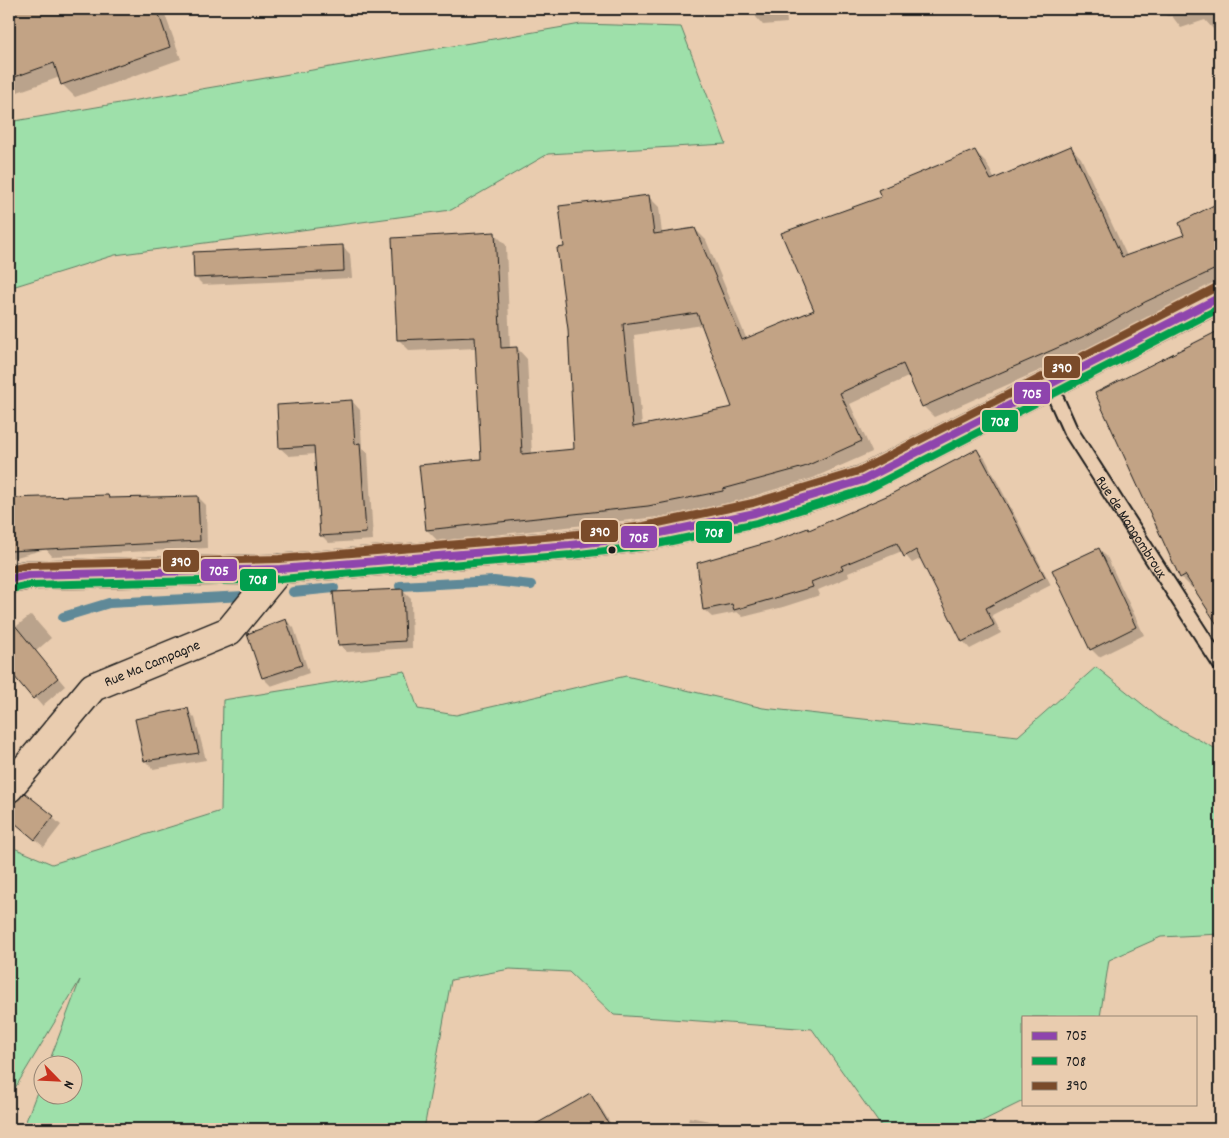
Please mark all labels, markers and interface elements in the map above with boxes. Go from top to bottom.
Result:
line badge: 390 [1043,355,1081,379]
text: 390 [1052,359,1072,379]
line badge: 705 [1013,381,1051,405]
text: 705 [1022,385,1042,405]
line badge: 708 [981,409,1019,433]
text: 708 [991,413,1010,433]
street label: Rue de Mangombroux [1089,472,1172,584]
line badge: 390 [580,519,619,543]
line badge: 708 [695,520,733,544]
text: 390 [590,523,610,543]
text: 708 [705,524,724,544]
line badge: 705 [620,525,658,549]
text: 705 [629,529,649,549]
unlabelled marker [607,545,617,555]
line badge: 390 [162,549,200,573]
text: 390 [171,553,191,573]
line badge: 705 [200,558,238,582]
text: 705 [209,562,229,582]
line badge: 708 [239,568,277,592]
text: 708 [249,571,268,591]
street label: Rue Ma Campagne [101,635,204,694]
legend [1022,1016,1196,1106]
text: 705 [1066,1026,1087,1048]
text: 708 [1066,1052,1086,1074]
north arrow [32,1056,82,1106]
text: 390 [1066,1076,1088,1098]
text: N [57,1077,79,1092]

